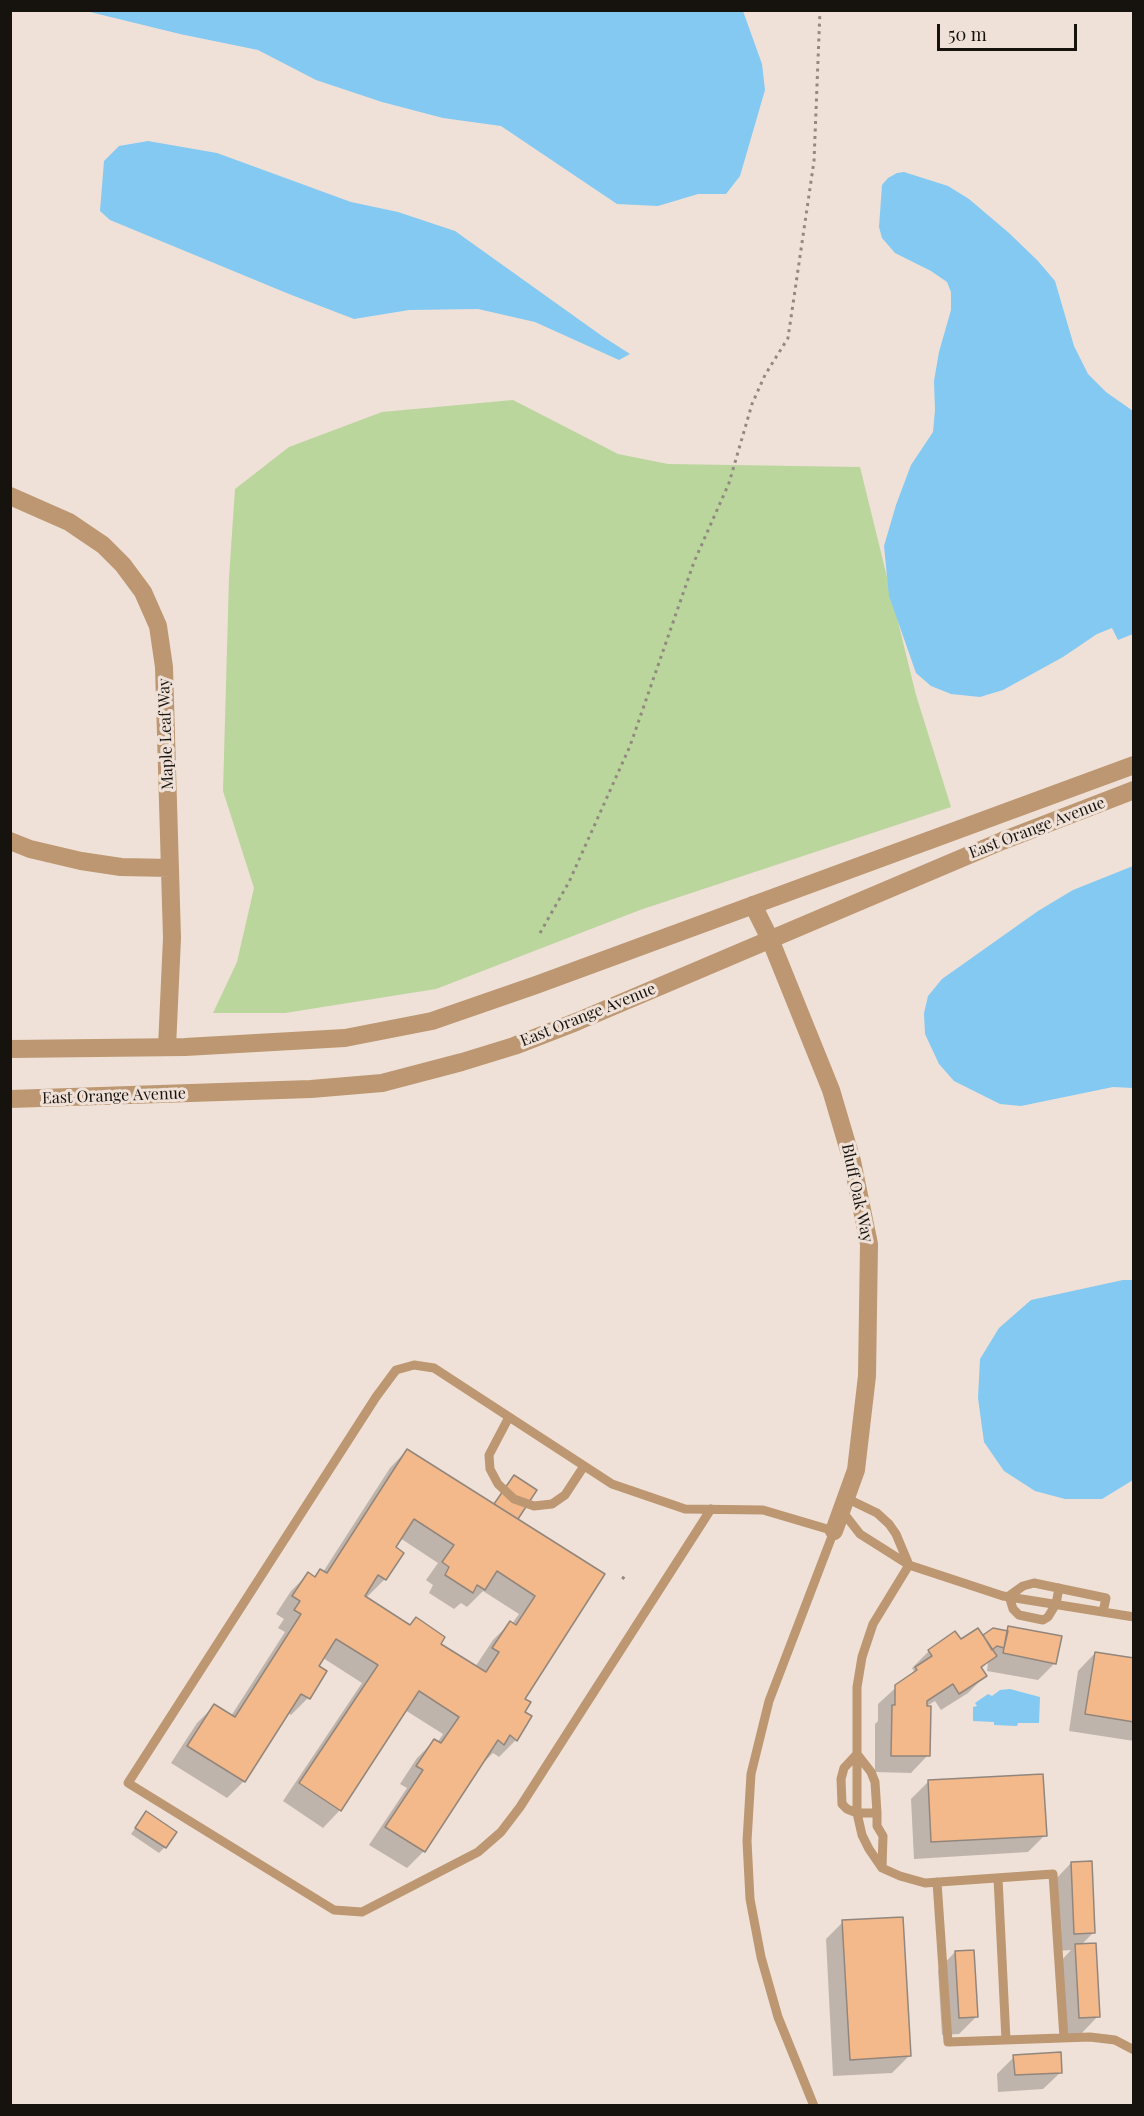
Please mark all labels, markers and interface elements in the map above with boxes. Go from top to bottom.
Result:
scale bar [940,12,1080,50]
text: 50 m [948,22,987,46]
street label: Maple Leaf Way [154,678,178,790]
street label: East Orange Avenue [966,793,1108,863]
street label: East Orange Avenue [518,979,658,1051]
street label: East Orange Avenue [42,1084,186,1108]
street label: Bluff Oak Way [837,1142,877,1244]

